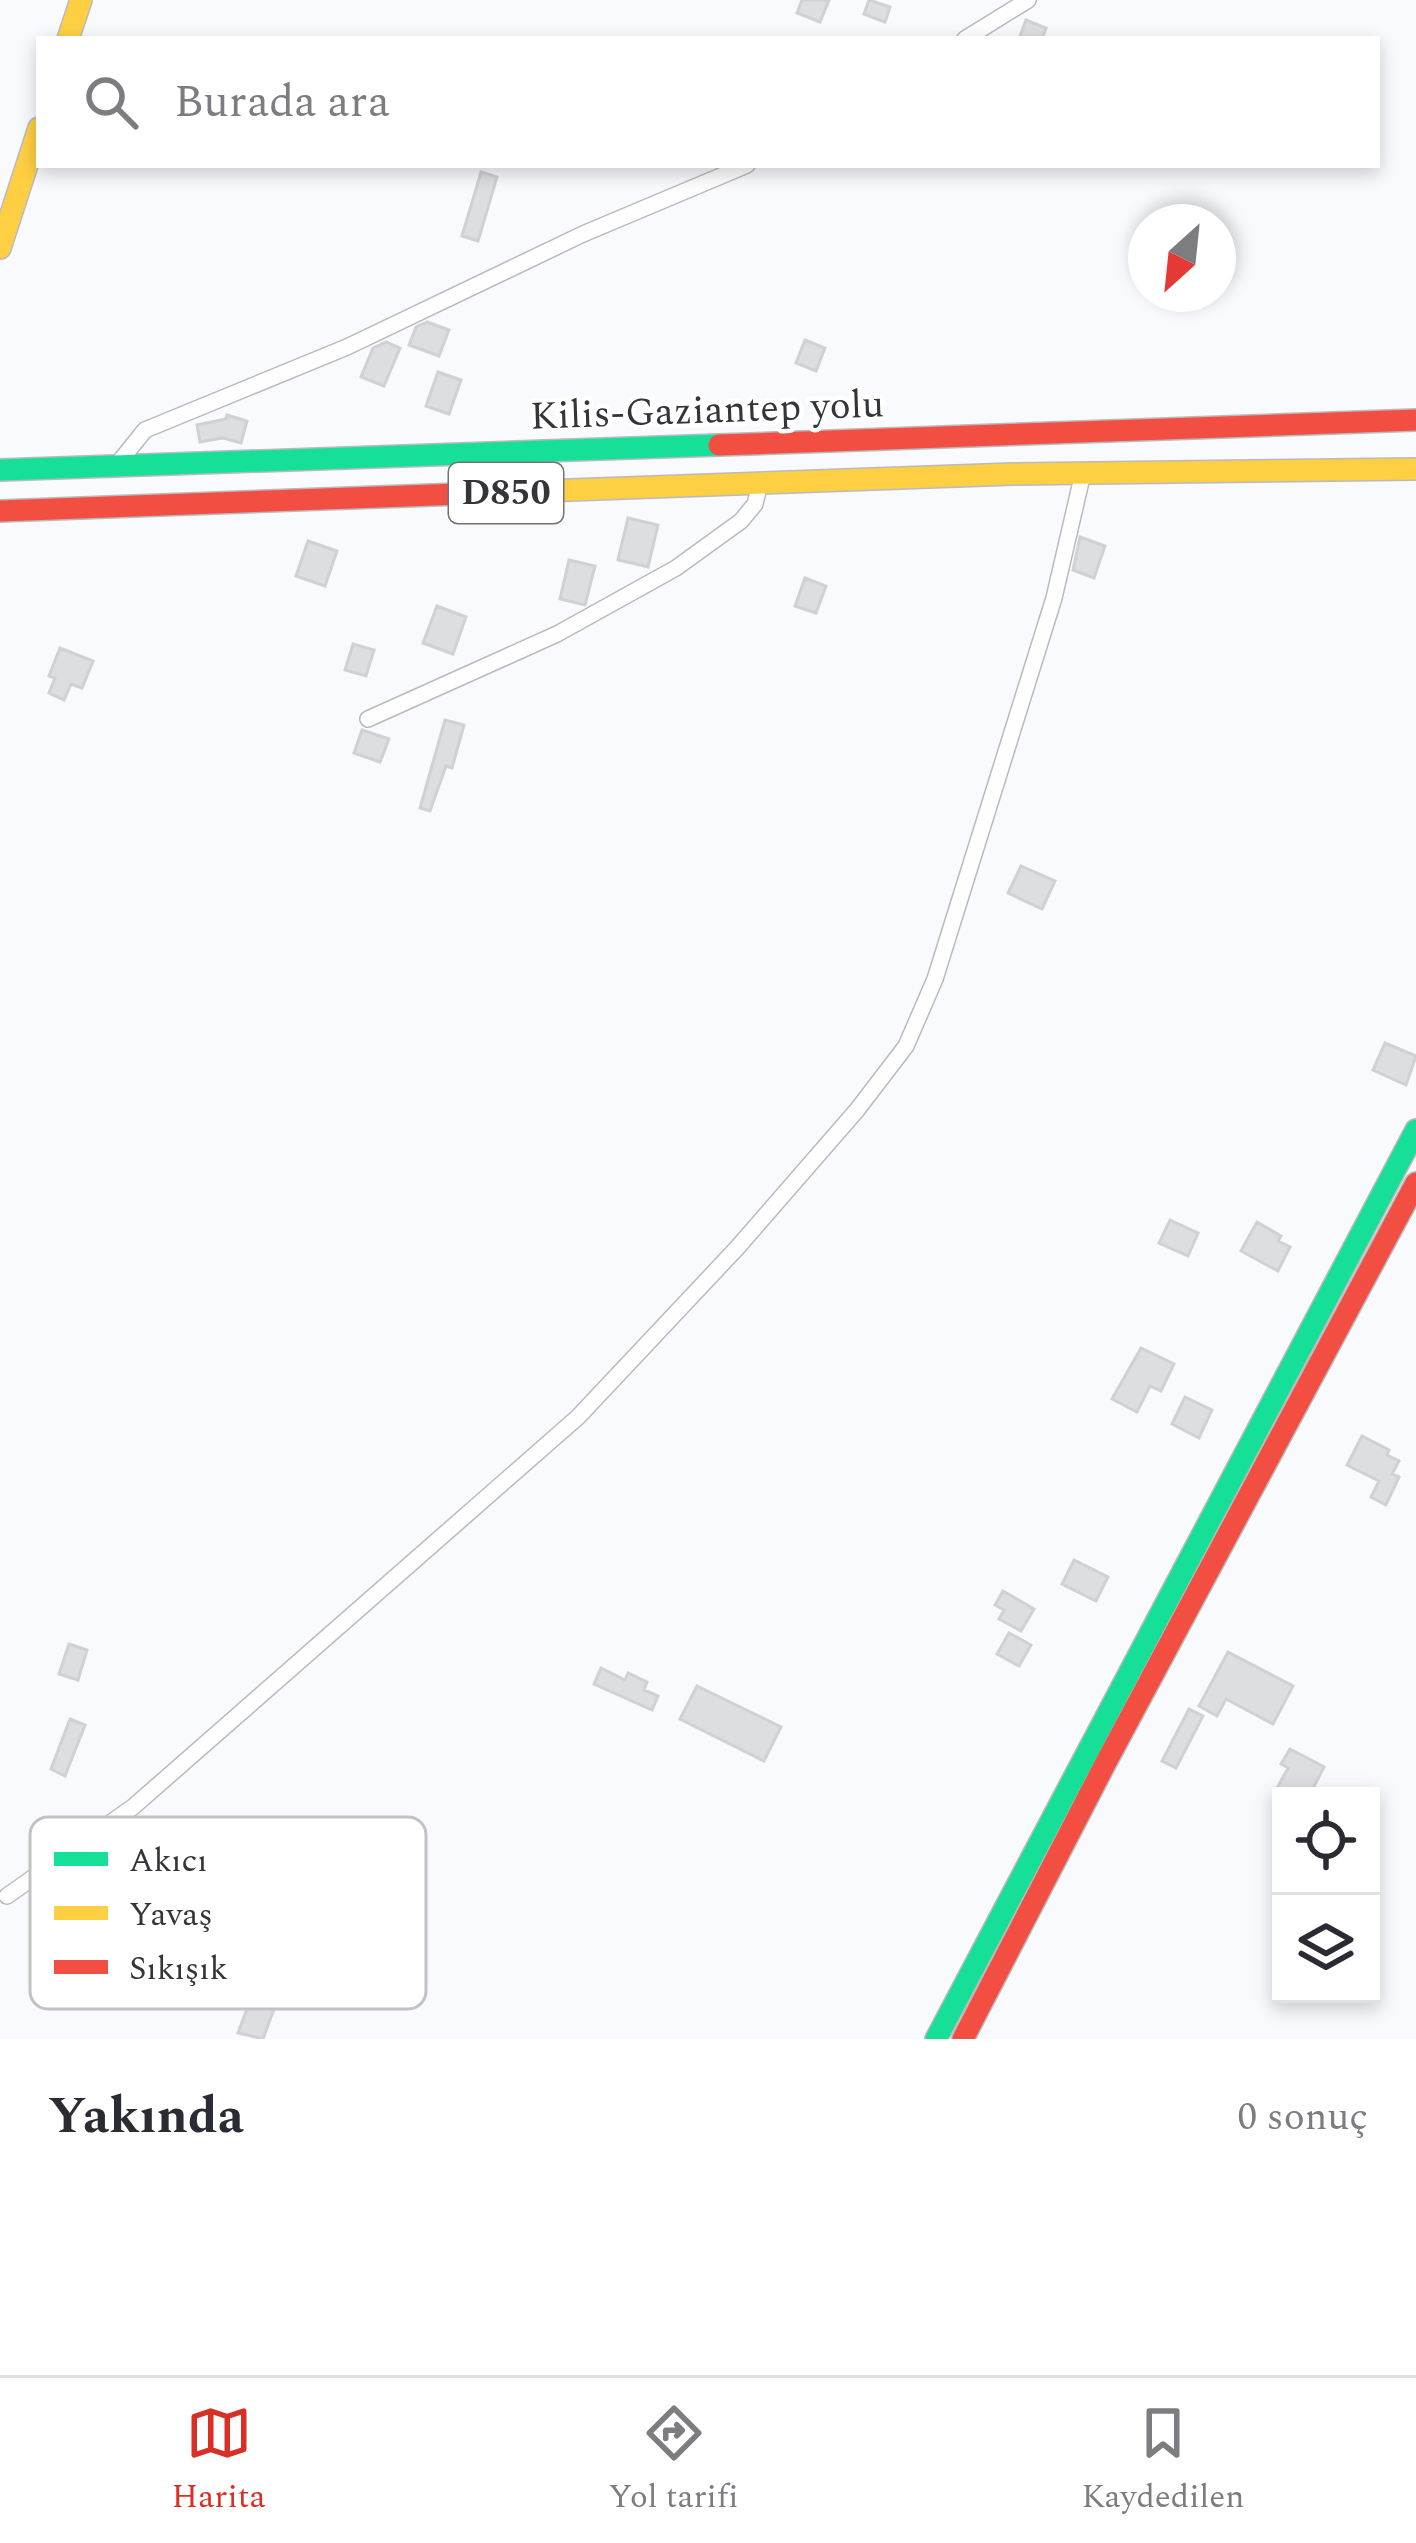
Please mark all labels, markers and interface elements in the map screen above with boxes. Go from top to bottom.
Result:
search box [36,36,1380,168]
text: Burada ara [174,68,390,137]
icon: search [78,69,144,135]
north arrow [1128,204,1236,312]
street label: Kilis-Gaziantep yolu [529,375,885,447]
road number: D850 [449,463,563,523]
map controls [1272,1787,1380,2003]
button: locate [1272,1787,1380,1895]
legend [30,1817,426,2009]
text: Akıcı [129,1836,208,1886]
text: Yavaş [129,1890,213,1940]
button: layers [1272,1895,1380,2003]
text: Sıkışık [129,1944,228,1994]
text: Yakında [48,2078,244,2156]
text: 0 sonuç [1238,2088,1368,2147]
tab: Harita [171,2400,266,2522]
tab: Yol tarifi [609,2400,739,2522]
tab: Kaydedilen [1082,2400,1245,2522]

